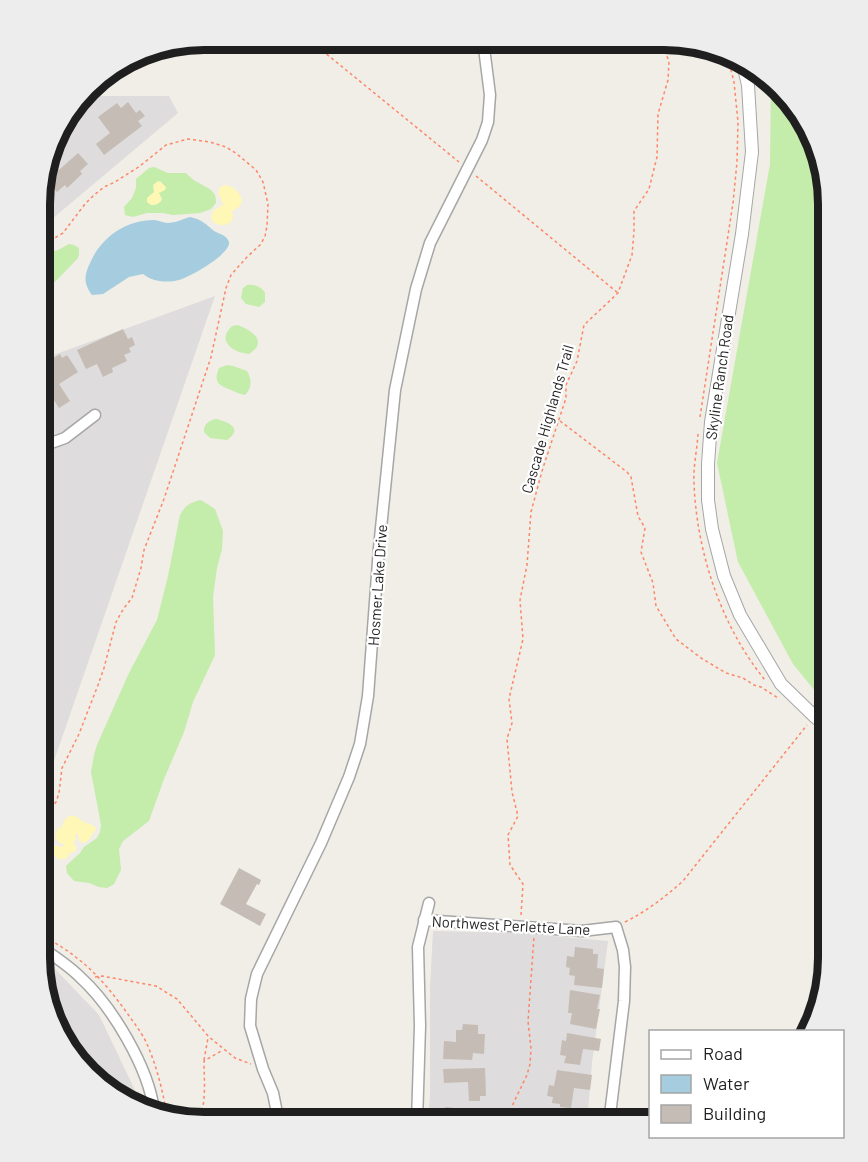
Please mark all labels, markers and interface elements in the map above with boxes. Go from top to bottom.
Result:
street label: Skyline Ranch Road [701,313,737,441]
street label: Cascade Highlands Trail [517,343,577,495]
street label: Hosmer Lake Drive [364,524,390,646]
street label: Northwest Perlette Lane [431,912,591,938]
legend [649,1030,844,1138]
text: Road [703,1042,743,1064]
text: Water [703,1072,750,1094]
text: Building [703,1102,766,1124]

